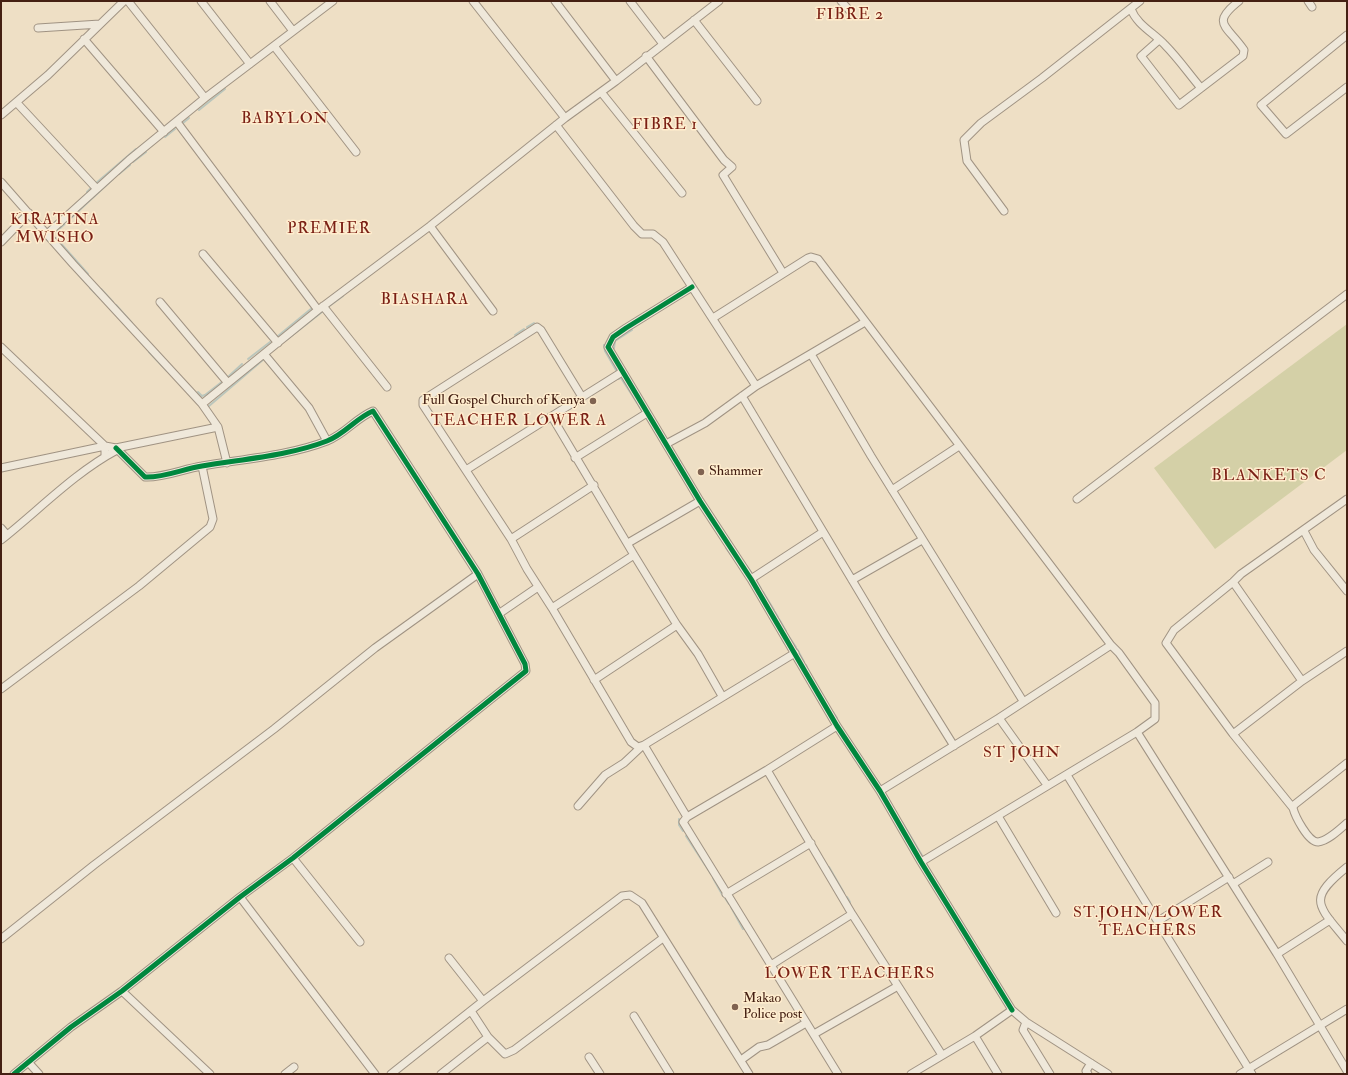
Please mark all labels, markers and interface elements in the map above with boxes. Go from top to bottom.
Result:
district label: FIBRE 2 [816,6,884,26]
district label: BABYLON [241,110,329,130]
district label: FIBRE 1 [632,116,698,136]
district label: KIRATINA MWISHO [10,211,100,249]
district label: PREMIER [287,220,371,240]
district label: BIASHARA [381,291,469,311]
place label: Full Gospel Church of Kenya [422,393,585,409]
marker: Full Gospel Church of Kenya [588,396,598,406]
district label: TEACHER LOWER A [431,412,607,432]
place label: Shammer [709,464,763,480]
marker: Shammer [696,467,706,477]
district label: BLANKETS C [1211,467,1327,487]
district label: ST JOHN [983,744,1061,764]
district label: ST.JOHN/LOWER TEACHERS [1073,904,1223,942]
district label: LOWER TEACHERS [765,965,935,985]
place label: Makao Police post [743,991,802,1024]
marker: Makao Police post [730,1002,740,1012]

